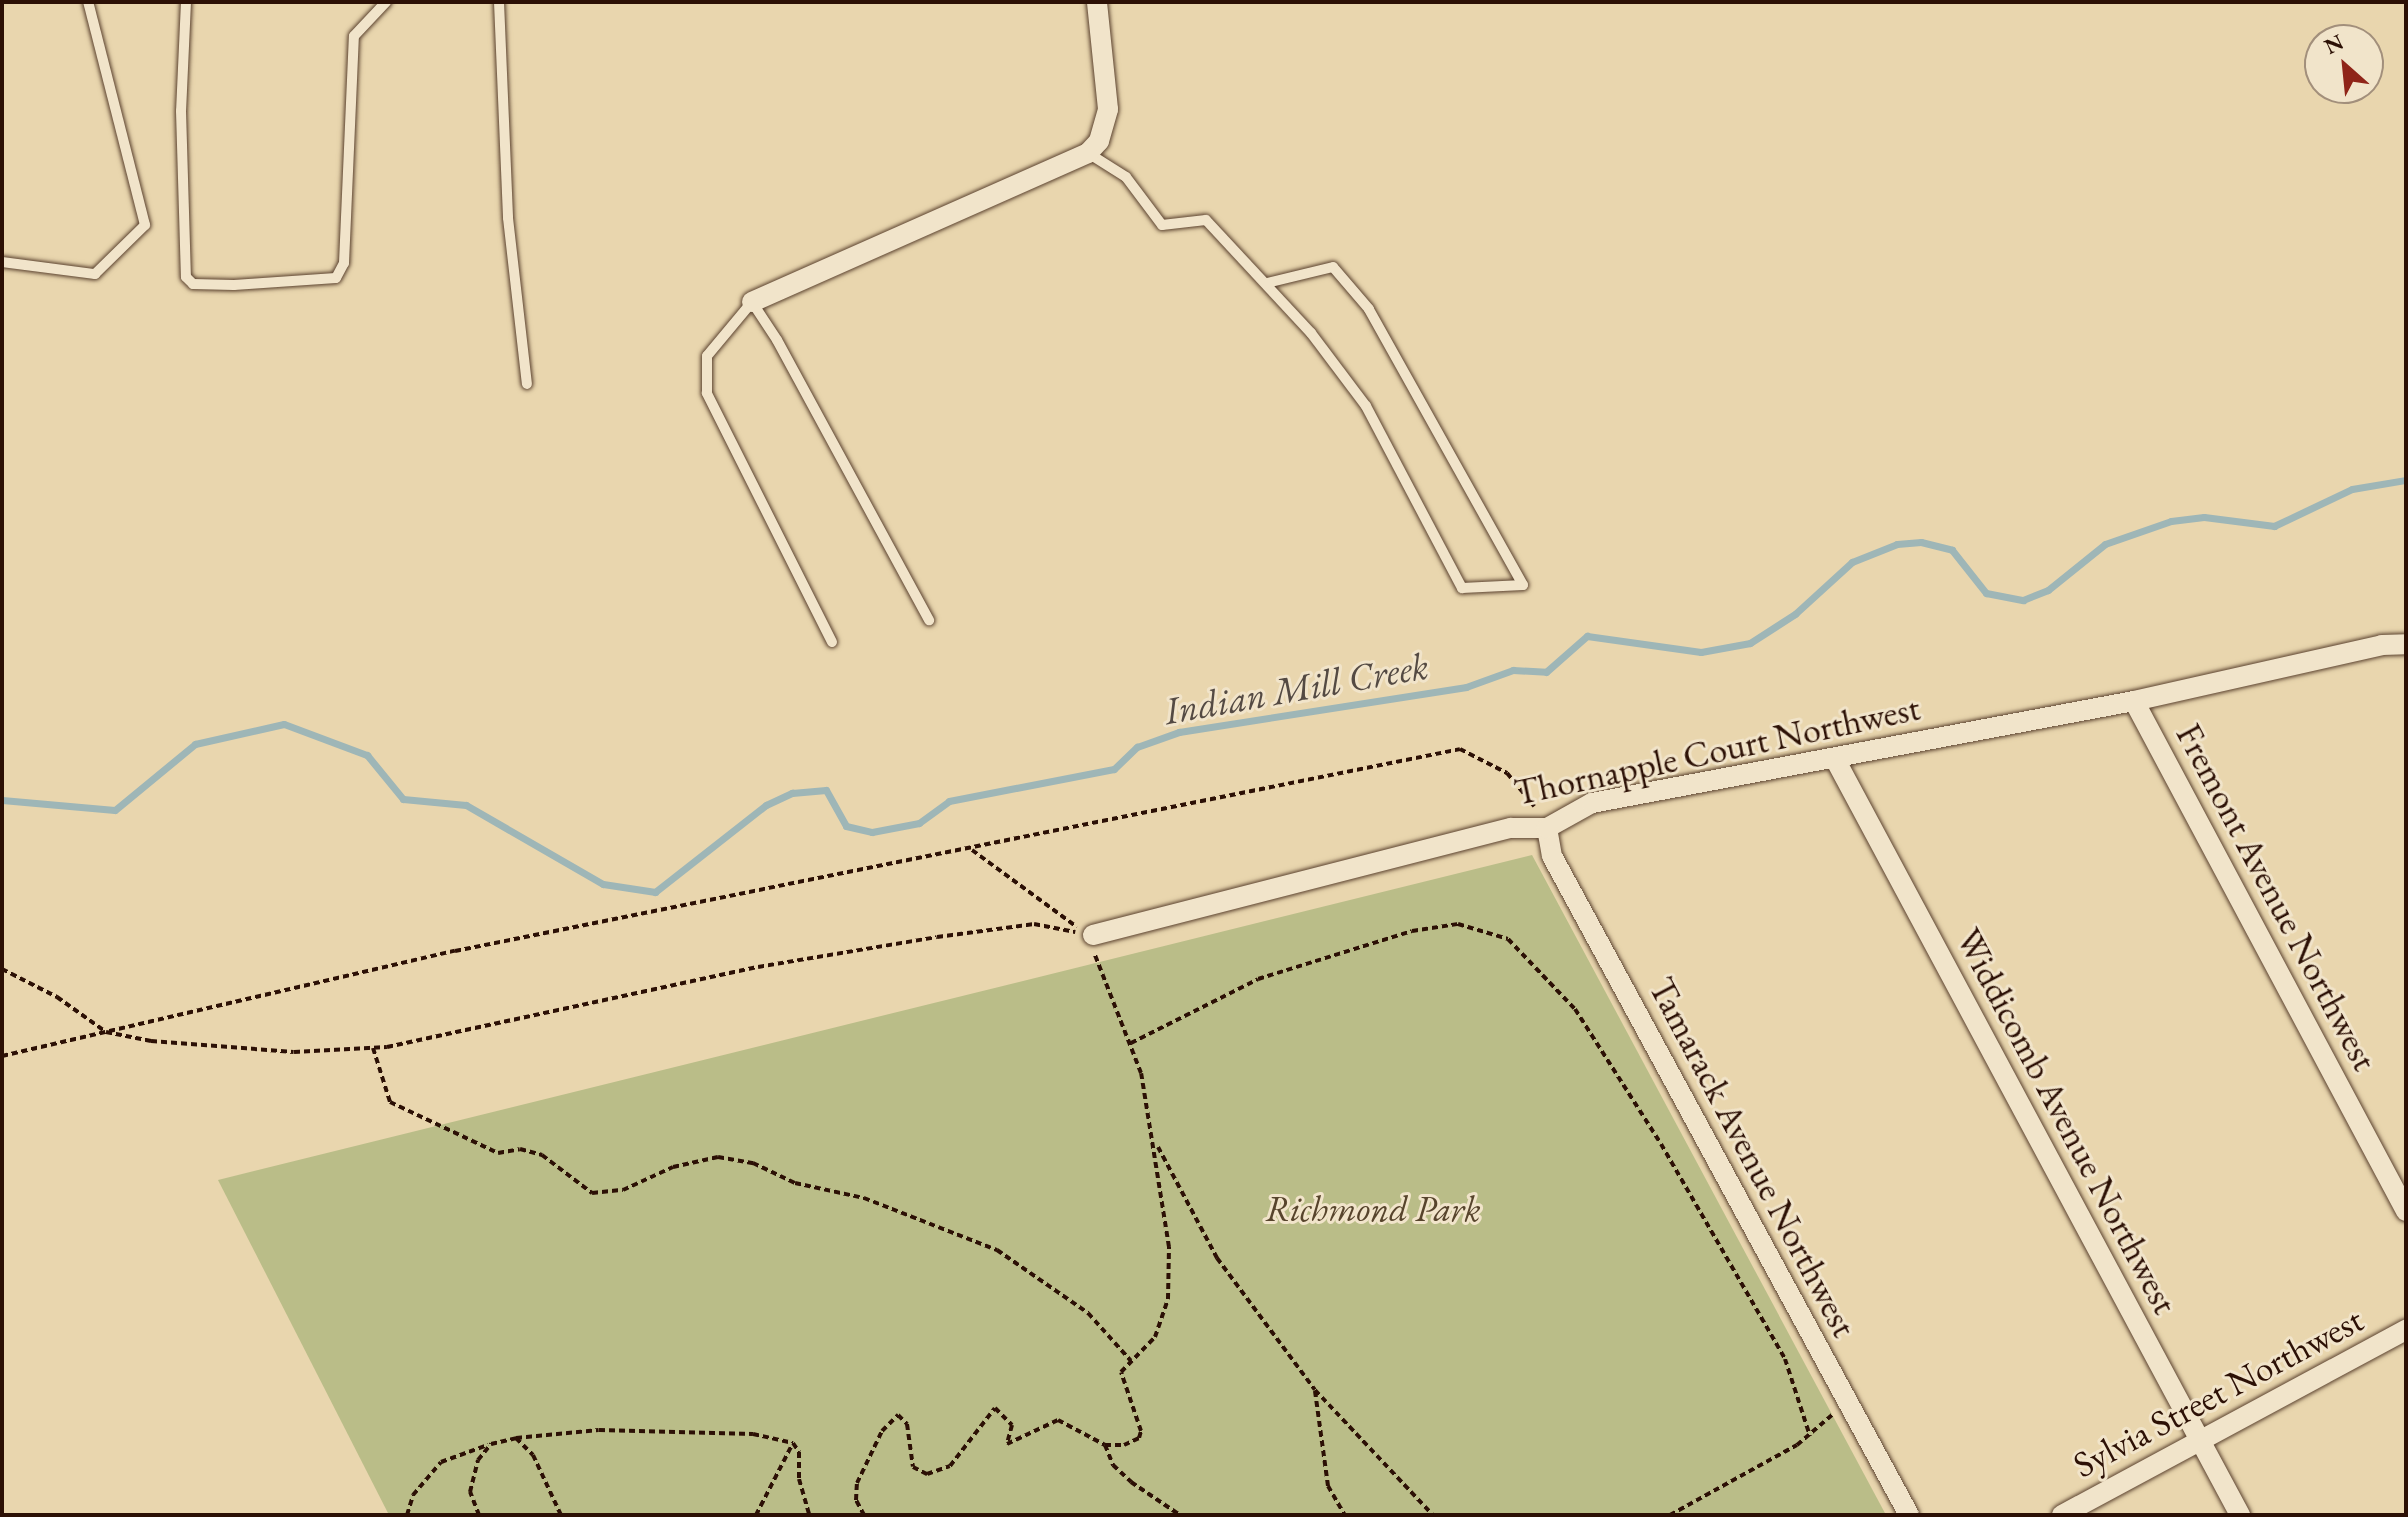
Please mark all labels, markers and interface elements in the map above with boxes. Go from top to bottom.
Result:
north arrow [2304,24,2384,104]
text: N [2319,27,2348,61]
water label: Indian Mill Creek [1160,642,1432,734]
street label: Thornapple Court Northwest [1510,686,1924,814]
street label: Fremont Avenue Northwest [2167,716,2387,1078]
street label: Widdicomb Avenue Northwest [1947,921,2187,1321]
street label: Tamarack Avenue Northwest [1640,970,1866,1344]
park label: Richmond Park [1265,1187,1481,1231]
street label: Sylvia Street Northwest [2066,1297,2370,1487]

